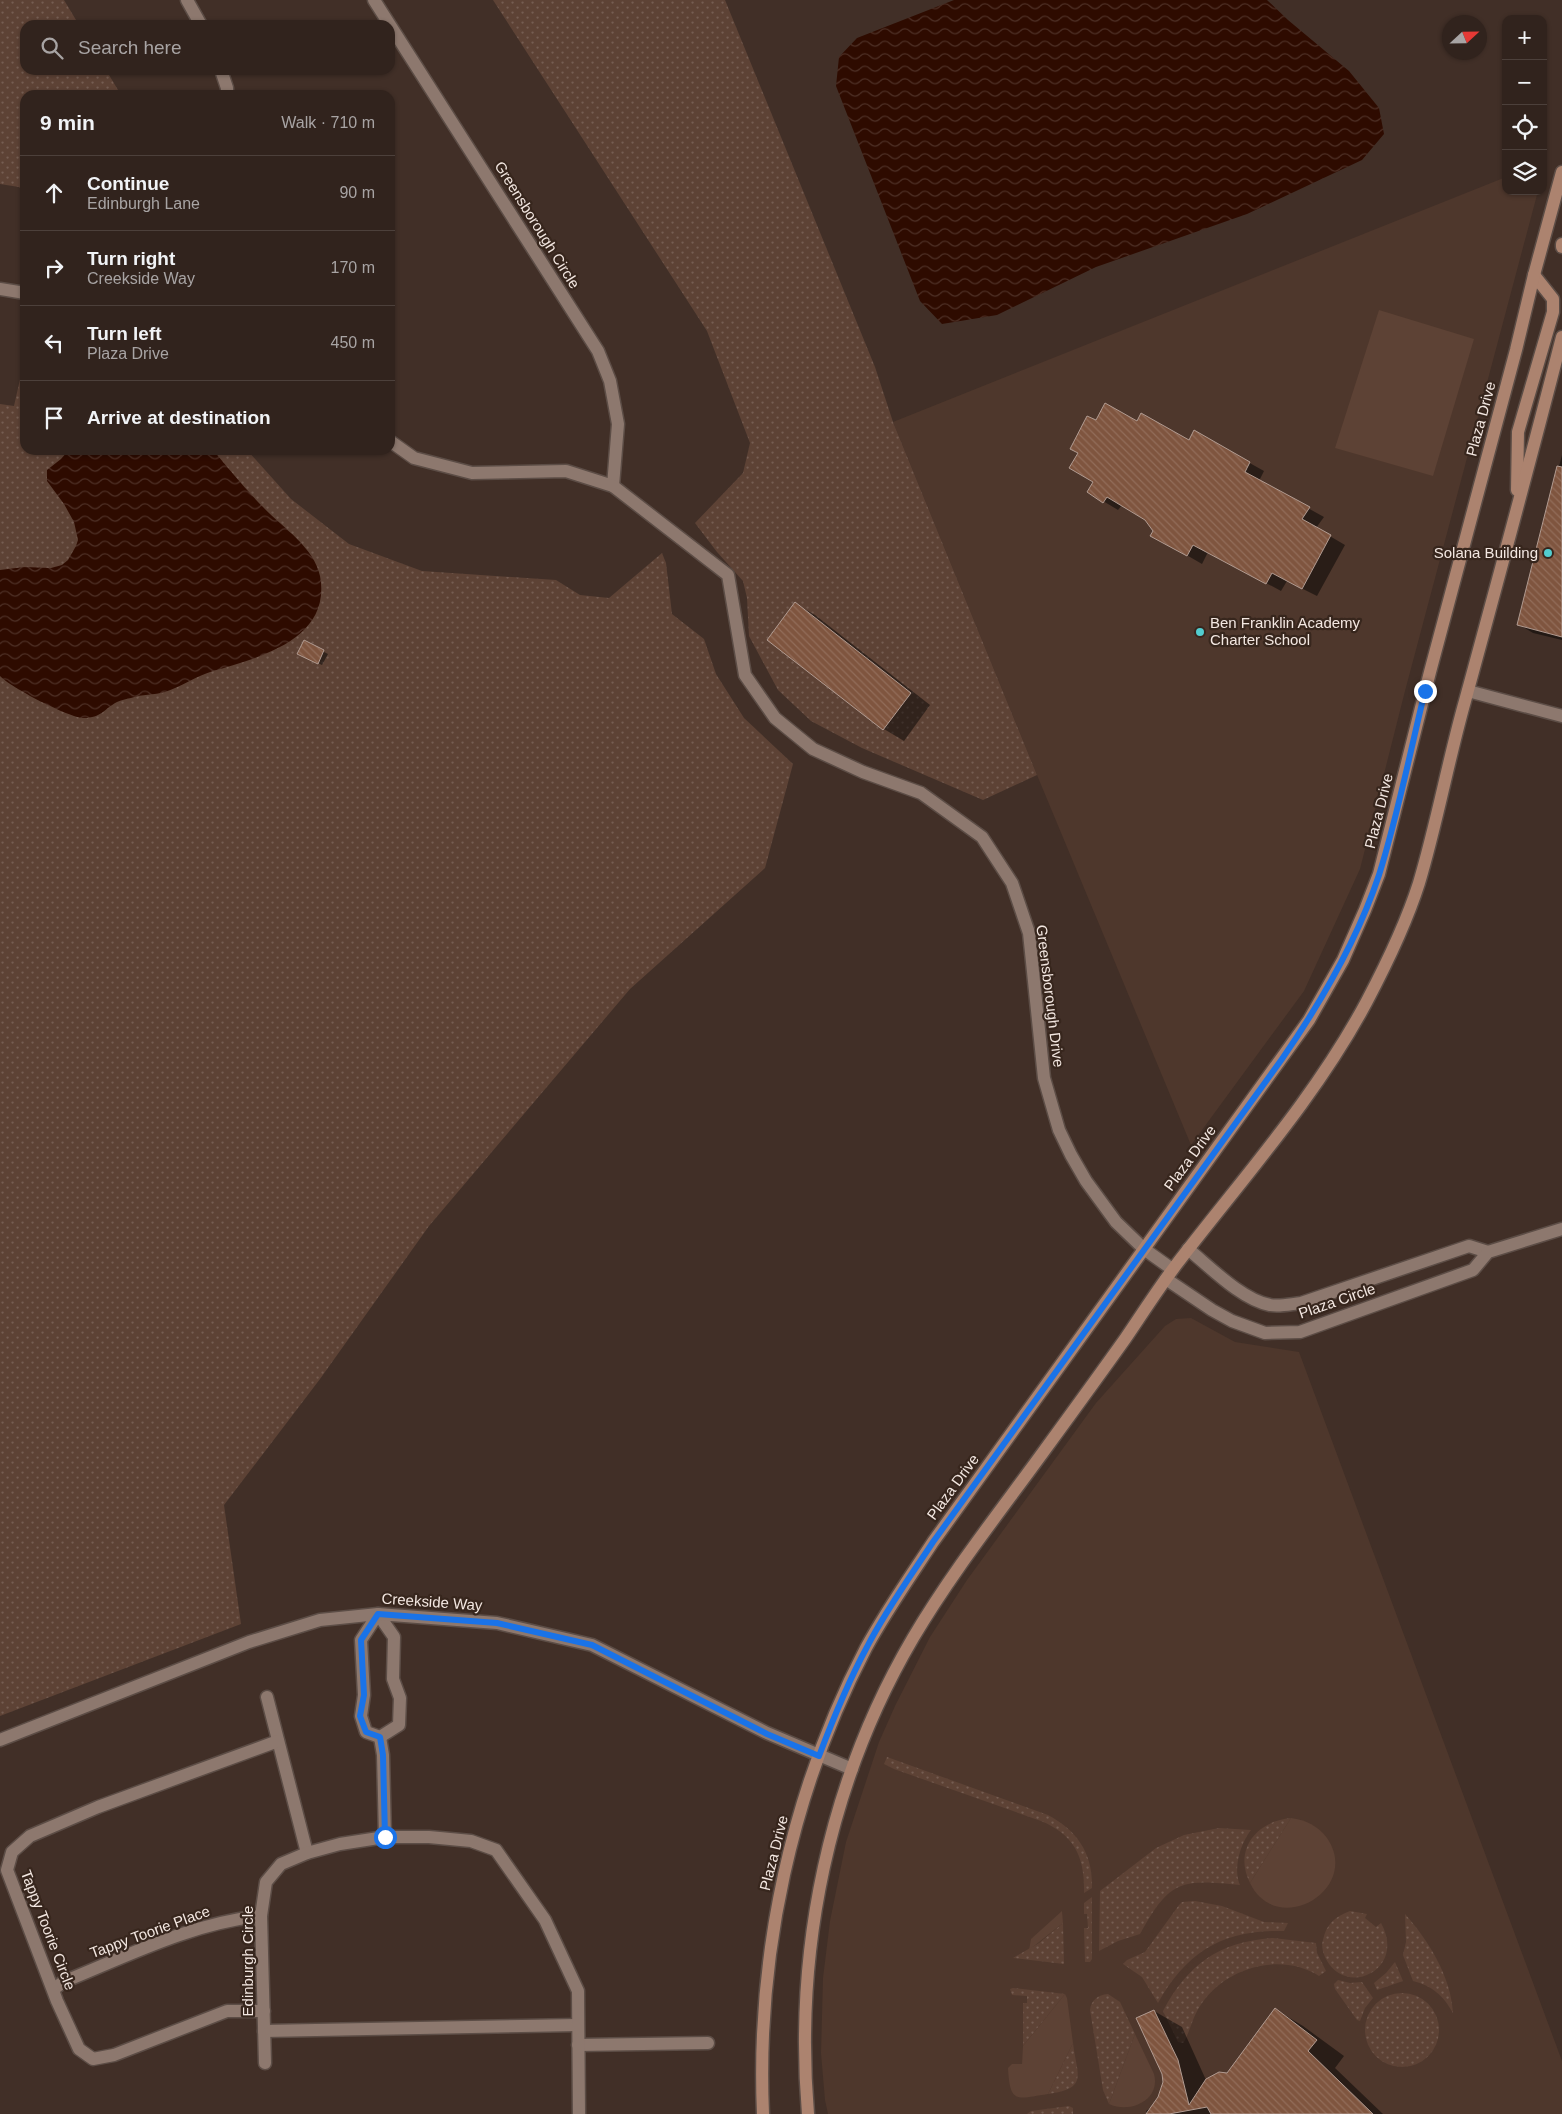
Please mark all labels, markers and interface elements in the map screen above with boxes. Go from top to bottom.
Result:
north arrow [1442,15,1487,60]
map controls [1502,15,1547,195]
button: + [1502,15,1547,60]
search box [20,20,395,75]
icon: search [38,34,66,62]
text: Search here [78,37,182,58]
button: − [1502,60,1547,105]
button: locate [1502,105,1547,150]
text: 9 min [40,111,95,134]
text: Walk · 710 m [281,114,375,131]
button: layers [1502,150,1547,195]
street label: Greensborough Circle [491,158,584,291]
text: Continue [87,173,169,194]
icon: ahead [40,179,68,207]
text: 90 m [339,184,375,201]
text: Edinburgh Lane [87,195,200,212]
text: Turn right [87,248,175,269]
icon: right [40,254,68,282]
text: 170 m [331,259,375,276]
text: Creekside Way [87,270,195,287]
text: Turn left [87,323,162,344]
icon: left [40,329,68,357]
text: 450 m [331,334,375,351]
text: Plaza Drive [87,345,169,362]
street label: Plaza Drive [1462,380,1499,458]
icon: arrive [40,404,68,432]
text: Arrive at destination [87,407,271,428]
place label: Solana Building [1434,544,1538,561]
marker: Solana Building [1542,547,1554,559]
place label: Ben Franklin Academy Charter School [1210,614,1361,648]
marker: Ben Franklin Academy Charter School [1194,626,1206,638]
route end [1414,680,1437,703]
street label: Plaza Drive [1361,772,1396,850]
street label: Greensborough Drive [1033,924,1068,1068]
street label: Plaza Drive [1160,1122,1219,1194]
street label: Plaza Circle [1296,1279,1377,1322]
street label: Plaza Drive [923,1451,982,1523]
street label: Creekside Way [381,1589,484,1614]
street label: Plaza Drive [756,1814,791,1892]
route start [374,1826,397,1849]
street label: Tappy Toorie Circle [18,1867,79,1992]
street label: Tappy Toorie Place [88,1902,212,1961]
street label: Edinburgh Circle [239,1906,256,2016]

